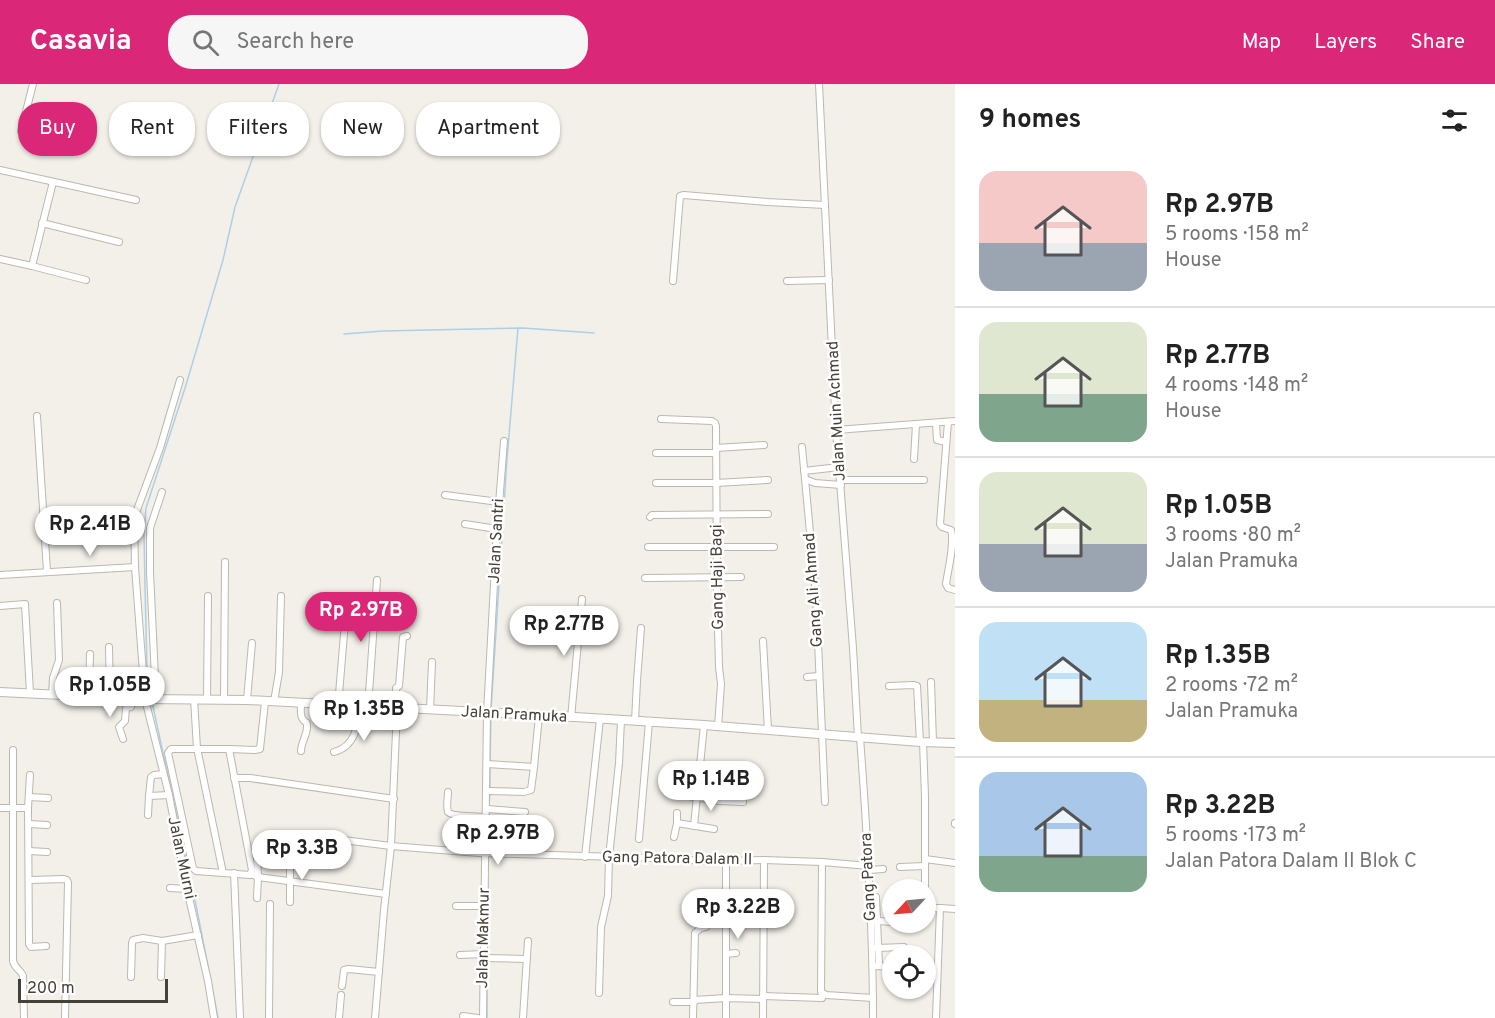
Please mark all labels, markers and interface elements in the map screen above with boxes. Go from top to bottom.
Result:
search box [168,15,588,69]
text: Casavia [30,24,132,60]
icon: search [189,26,222,59]
text: Search here [237,29,354,56]
text: Map [1242,29,1281,56]
text: Layers [1314,29,1377,56]
text: Share [1410,29,1465,56]
chip: Buy [18,102,97,156]
chip: Rent [109,102,195,156]
chip: Filters [207,102,309,156]
chip: New [321,102,404,156]
chip: Apartment [416,102,560,156]
text: 9 homes [979,104,1081,137]
icon: filters [1438,104,1471,137]
text: Rp 2.97B [1165,189,1274,222]
icon: home [1027,195,1099,267]
text: 5 rooms · 158 m² [1165,222,1309,248]
text: House [1165,248,1221,274]
text: Rp 2.77B [1165,340,1270,373]
street label: Jalan Muin Achmad [823,341,851,481]
icon: home [1027,346,1099,418]
text: 4 rooms · 148 m² [1165,373,1308,399]
text: House [1165,399,1221,425]
text: Rp 1.05B [1165,490,1272,523]
icon: home [1027,496,1099,568]
street label: Jalan Santri [485,498,509,584]
pin: Rp 2.41B [28,506,152,557]
text: Rp 2.41B [49,512,131,538]
text: 3 rooms · 80 m² [1165,523,1301,549]
street label: Gang Haji Bagi [707,524,729,630]
street label: Gang Ali Ahmad [800,532,828,648]
text: Jalan Pramuka [1165,549,1298,575]
pin: Rp 2.97B [299,592,423,643]
text: Rp 2.97B [319,598,403,624]
pin: Rp 2.77B [502,606,626,657]
text: Rp 2.77B [524,612,604,638]
text: Rp 1.35B [1165,640,1271,673]
icon: home [1027,646,1099,718]
pin: Rp 1.05B [48,667,172,718]
text: Rp 1.05B [69,673,151,699]
text: 2 rooms · 72 m² [1165,673,1298,699]
pin: Rp 1.35B [302,691,426,742]
text: Rp 1.35B [323,697,405,723]
text: Jalan Pramuka [1165,699,1298,725]
street label: Jalan Pramuka [460,702,568,728]
pin: Rp 1.14B [649,761,773,812]
text: Rp 1.14B [672,767,750,793]
text: Rp 3.22B [1165,790,1276,823]
icon: home [1027,796,1099,868]
street label: Jalan Murni [162,815,200,901]
pin: Rp 2.97B [436,815,560,866]
text: Rp 2.97B [456,821,540,847]
text: 5 rooms · 173 m² [1165,823,1306,849]
pin: Rp 3.3B [247,830,357,881]
street label: Gang Patora [857,832,881,922]
text: Rp 3.3B [266,836,338,862]
street label: Gang Patora Dalam II [602,848,752,870]
text: Jalan Patora Dalam II Blok C [1165,849,1417,875]
north arrow [882,879,936,933]
map controls [882,879,936,999]
street label: Jalan Makmur [473,887,495,989]
pin: Rp 3.22B [676,889,800,940]
text: Rp 3.22B [696,895,781,921]
button: locate [882,945,936,999]
scale bar [18,976,168,1004]
text: 200 m [27,979,75,999]

